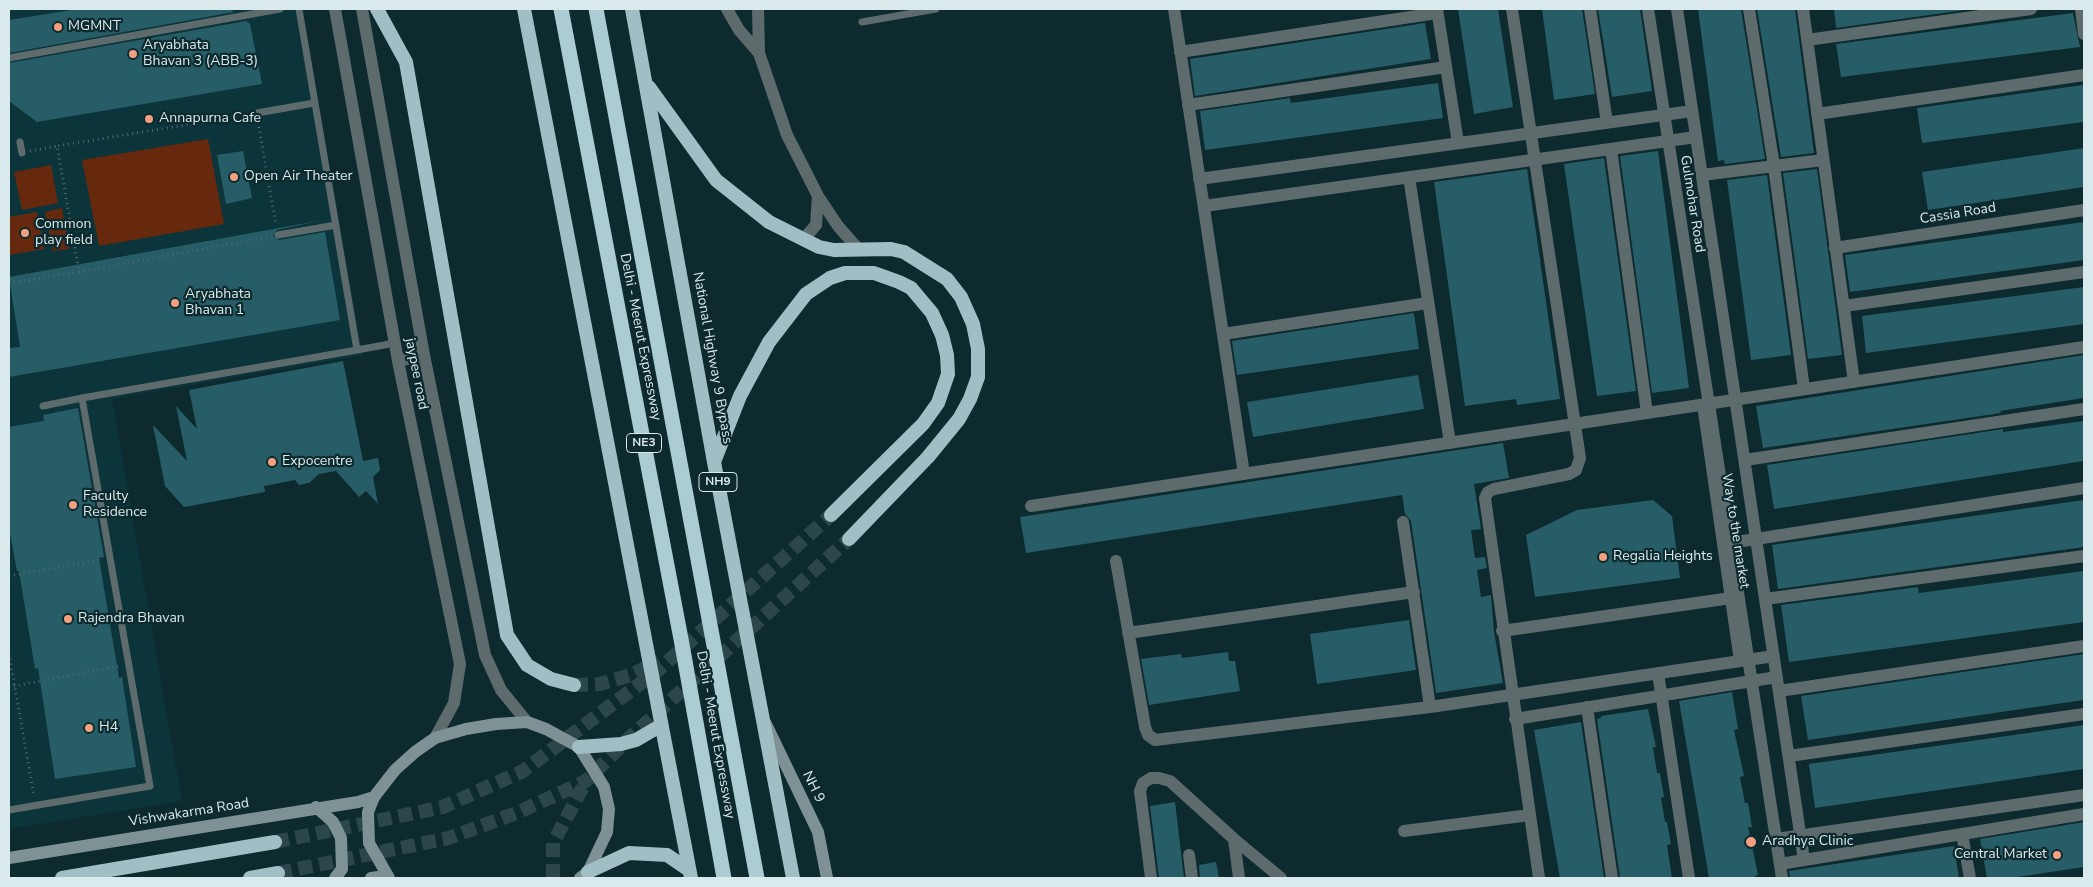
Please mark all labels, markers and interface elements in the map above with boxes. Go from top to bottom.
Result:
place label: MGMNT [68,19,121,35]
marker: MGMNT [52,21,64,33]
place label: Aryabhata Bhavan 3 (ABB-3) [143,38,258,70]
marker: Aryabhata Bhavan 3 (ABB-3) [127,48,139,60]
place label: Annapurna Cafe [159,111,261,127]
marker: Annapurna Cafe [143,113,155,125]
street label: Gulmohar Road [1676,154,1708,254]
place label: Open Air Theater [244,169,352,185]
marker: Open Air Theater [228,171,240,183]
street label: Cassia Road [1919,200,1997,228]
place label: Common play field [35,217,93,250]
marker: Common play field [19,227,31,239]
street label: Delhi - Meerut Expressway [616,252,664,422]
street label: National Highway 9 Bypass [689,271,735,445]
place label: Aryabhata Bhavan 1 [185,287,251,320]
marker: Aryabhata Bhavan 1 [169,297,181,309]
street label: jaypee road [401,337,431,411]
road number: NE3 [626,433,662,452]
place label: Expocentre [282,454,352,470]
marker: Expocentre [266,456,278,468]
road number: NH9 [699,472,737,492]
street label: Way to the market [1718,472,1752,590]
place label: Faculty Residence [83,489,147,522]
marker: Faculty Residence [67,499,79,511]
place label: Regalia Heights [1613,549,1713,565]
marker: Regalia Heights [1597,551,1609,563]
place label: Rajendra Bhavan [78,611,185,627]
marker: Rajendra Bhavan [62,613,74,625]
street label: Delhi - Meerut Expressway [692,650,738,820]
place label: H4 [99,720,118,736]
marker: H4 [83,722,95,734]
street label: NH 9 [798,768,828,806]
street label: Vishwakarma Road [128,795,250,831]
place label: Aradhya Clinic [1762,834,1853,850]
marker: Aradhya Clinic [1744,835,1758,849]
place label: Central Market [1954,847,2047,863]
marker: Central Market [2051,849,2063,861]

